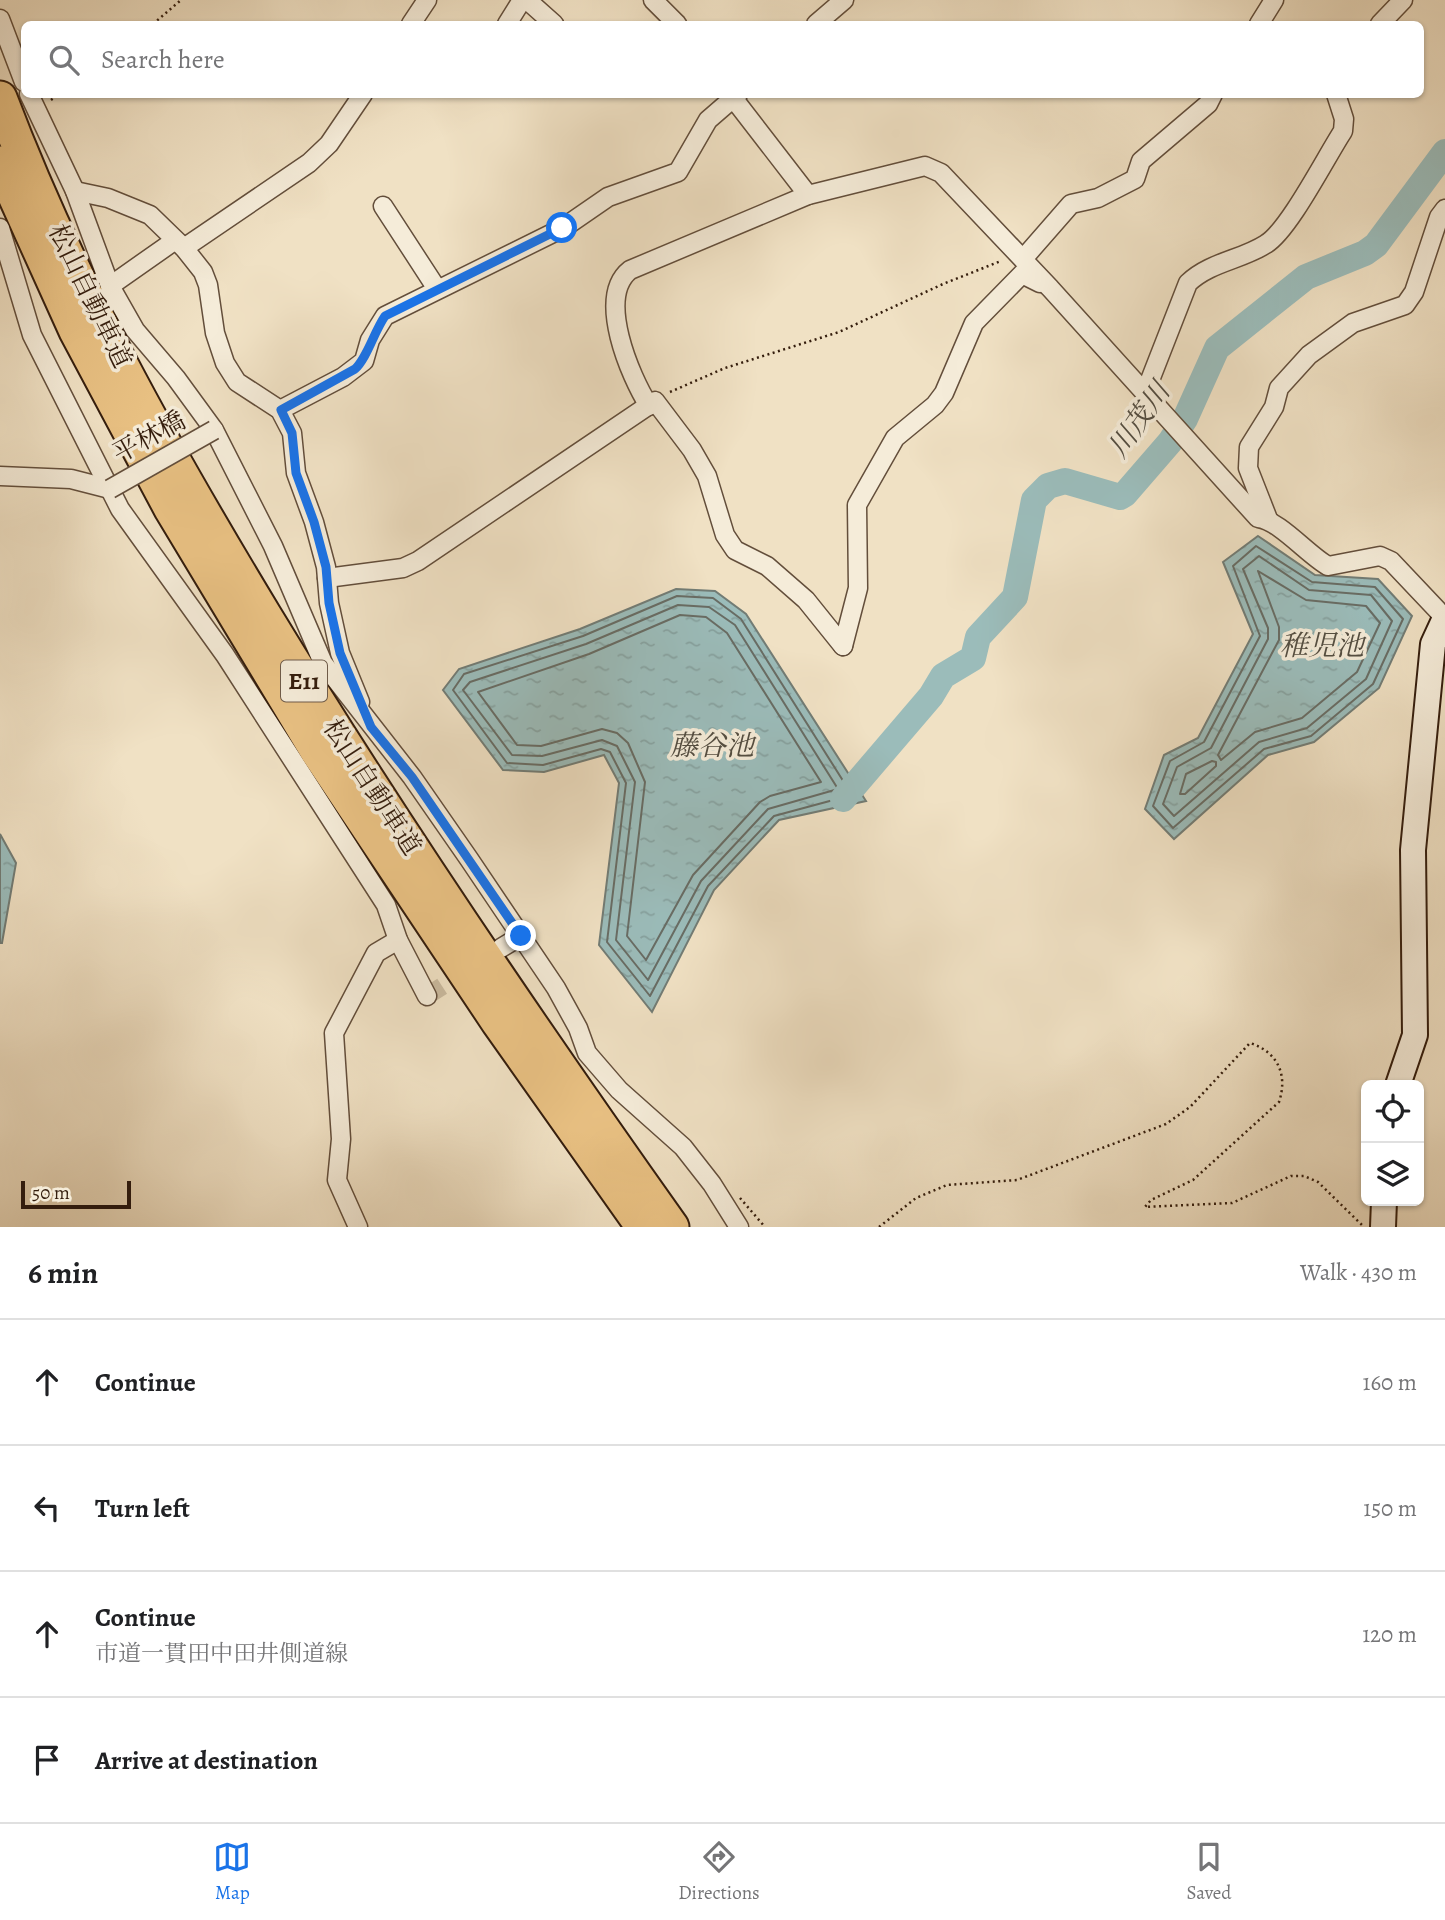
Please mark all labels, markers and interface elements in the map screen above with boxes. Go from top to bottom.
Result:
search box [21,21,1424,98]
icon: search [45,41,83,79]
text: Search here [101,42,225,77]
route start [546,212,577,243]
street label: 松山自動車道 [40,218,140,374]
water label: 川茂川 [1099,372,1180,465]
street label: 平林橋 [106,403,192,471]
water label: 稚児池 [1280,627,1367,665]
road number: E11 [281,660,327,702]
street label: 松山自動車道 [315,712,429,862]
water label: 藤谷池 [670,727,757,765]
route end [505,920,536,951]
map controls [1361,1080,1424,1206]
button: locate [1361,1080,1424,1143]
button: layers [1361,1143,1424,1206]
scale bar [21,1178,131,1210]
text: 50 m [32,1180,70,1206]
text: 6 min [28,1253,98,1293]
text: Walk · 430 m [1300,1257,1417,1288]
icon: ahead [28,1363,66,1401]
text: Continue [95,1365,196,1400]
text: 160 m [1363,1367,1417,1398]
icon: left [28,1489,66,1527]
text: Turn left [95,1491,190,1526]
text: 150 m [1363,1493,1417,1524]
text: Continue [95,1600,196,1635]
icon: ahead [28,1615,66,1653]
text: 120 m [1362,1619,1417,1650]
text: 市道一貫田中田井側道線 [95,1638,348,1669]
icon: arrive [28,1741,66,1779]
text: Arrive at destination [95,1743,318,1778]
tab: Map [213,1838,251,1906]
tab: Directions [678,1838,760,1906]
tab: Saved [1187,1838,1232,1906]

